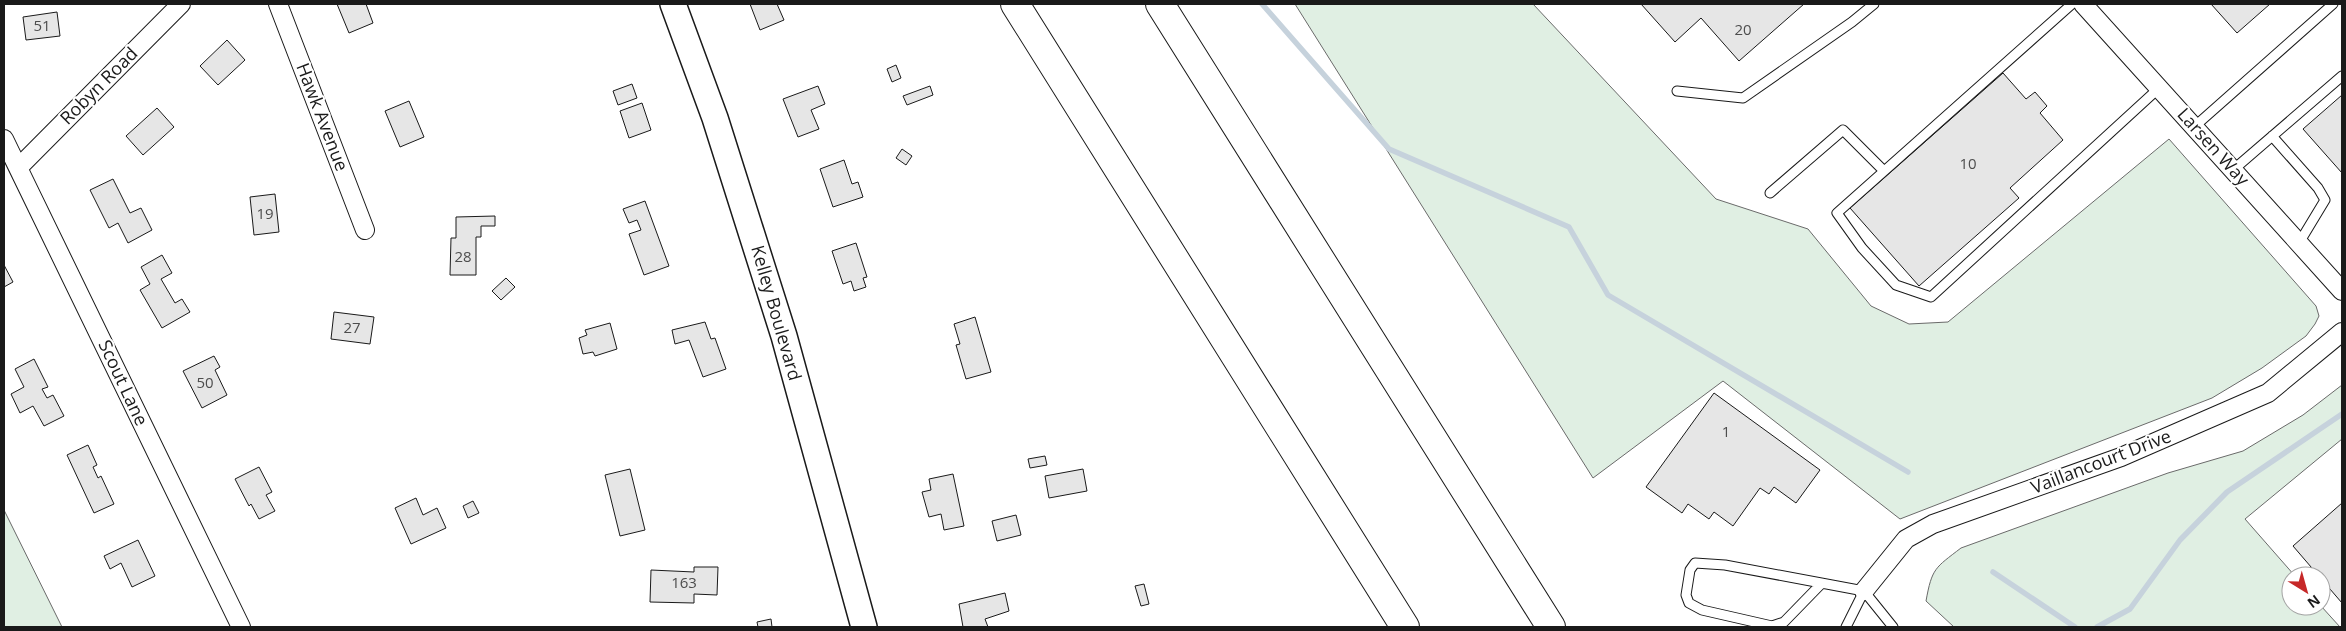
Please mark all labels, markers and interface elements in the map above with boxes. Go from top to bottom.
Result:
house number: 51 [33,15,51,35]
house number: 20 [1734,19,1752,39]
street label: Robyn Road [54,41,142,129]
street label: Hawk Avenue [291,59,355,174]
street label: Larsen Way [2172,102,2256,191]
house number: 10 [1959,153,1977,173]
house number: 19 [256,203,274,223]
street label: Kelley Boulevard [746,242,808,383]
house number: 28 [454,246,472,266]
house number: 27 [343,317,361,337]
street label: Scout Lane [94,336,154,429]
house number: 50 [196,372,214,392]
house number: 1 [1722,421,1730,441]
street label: Vaillancourt Drive [2027,423,2174,499]
north arrow [2281,566,2331,616]
house number: 163 [671,572,697,592]
text: N [2304,591,2324,613]

